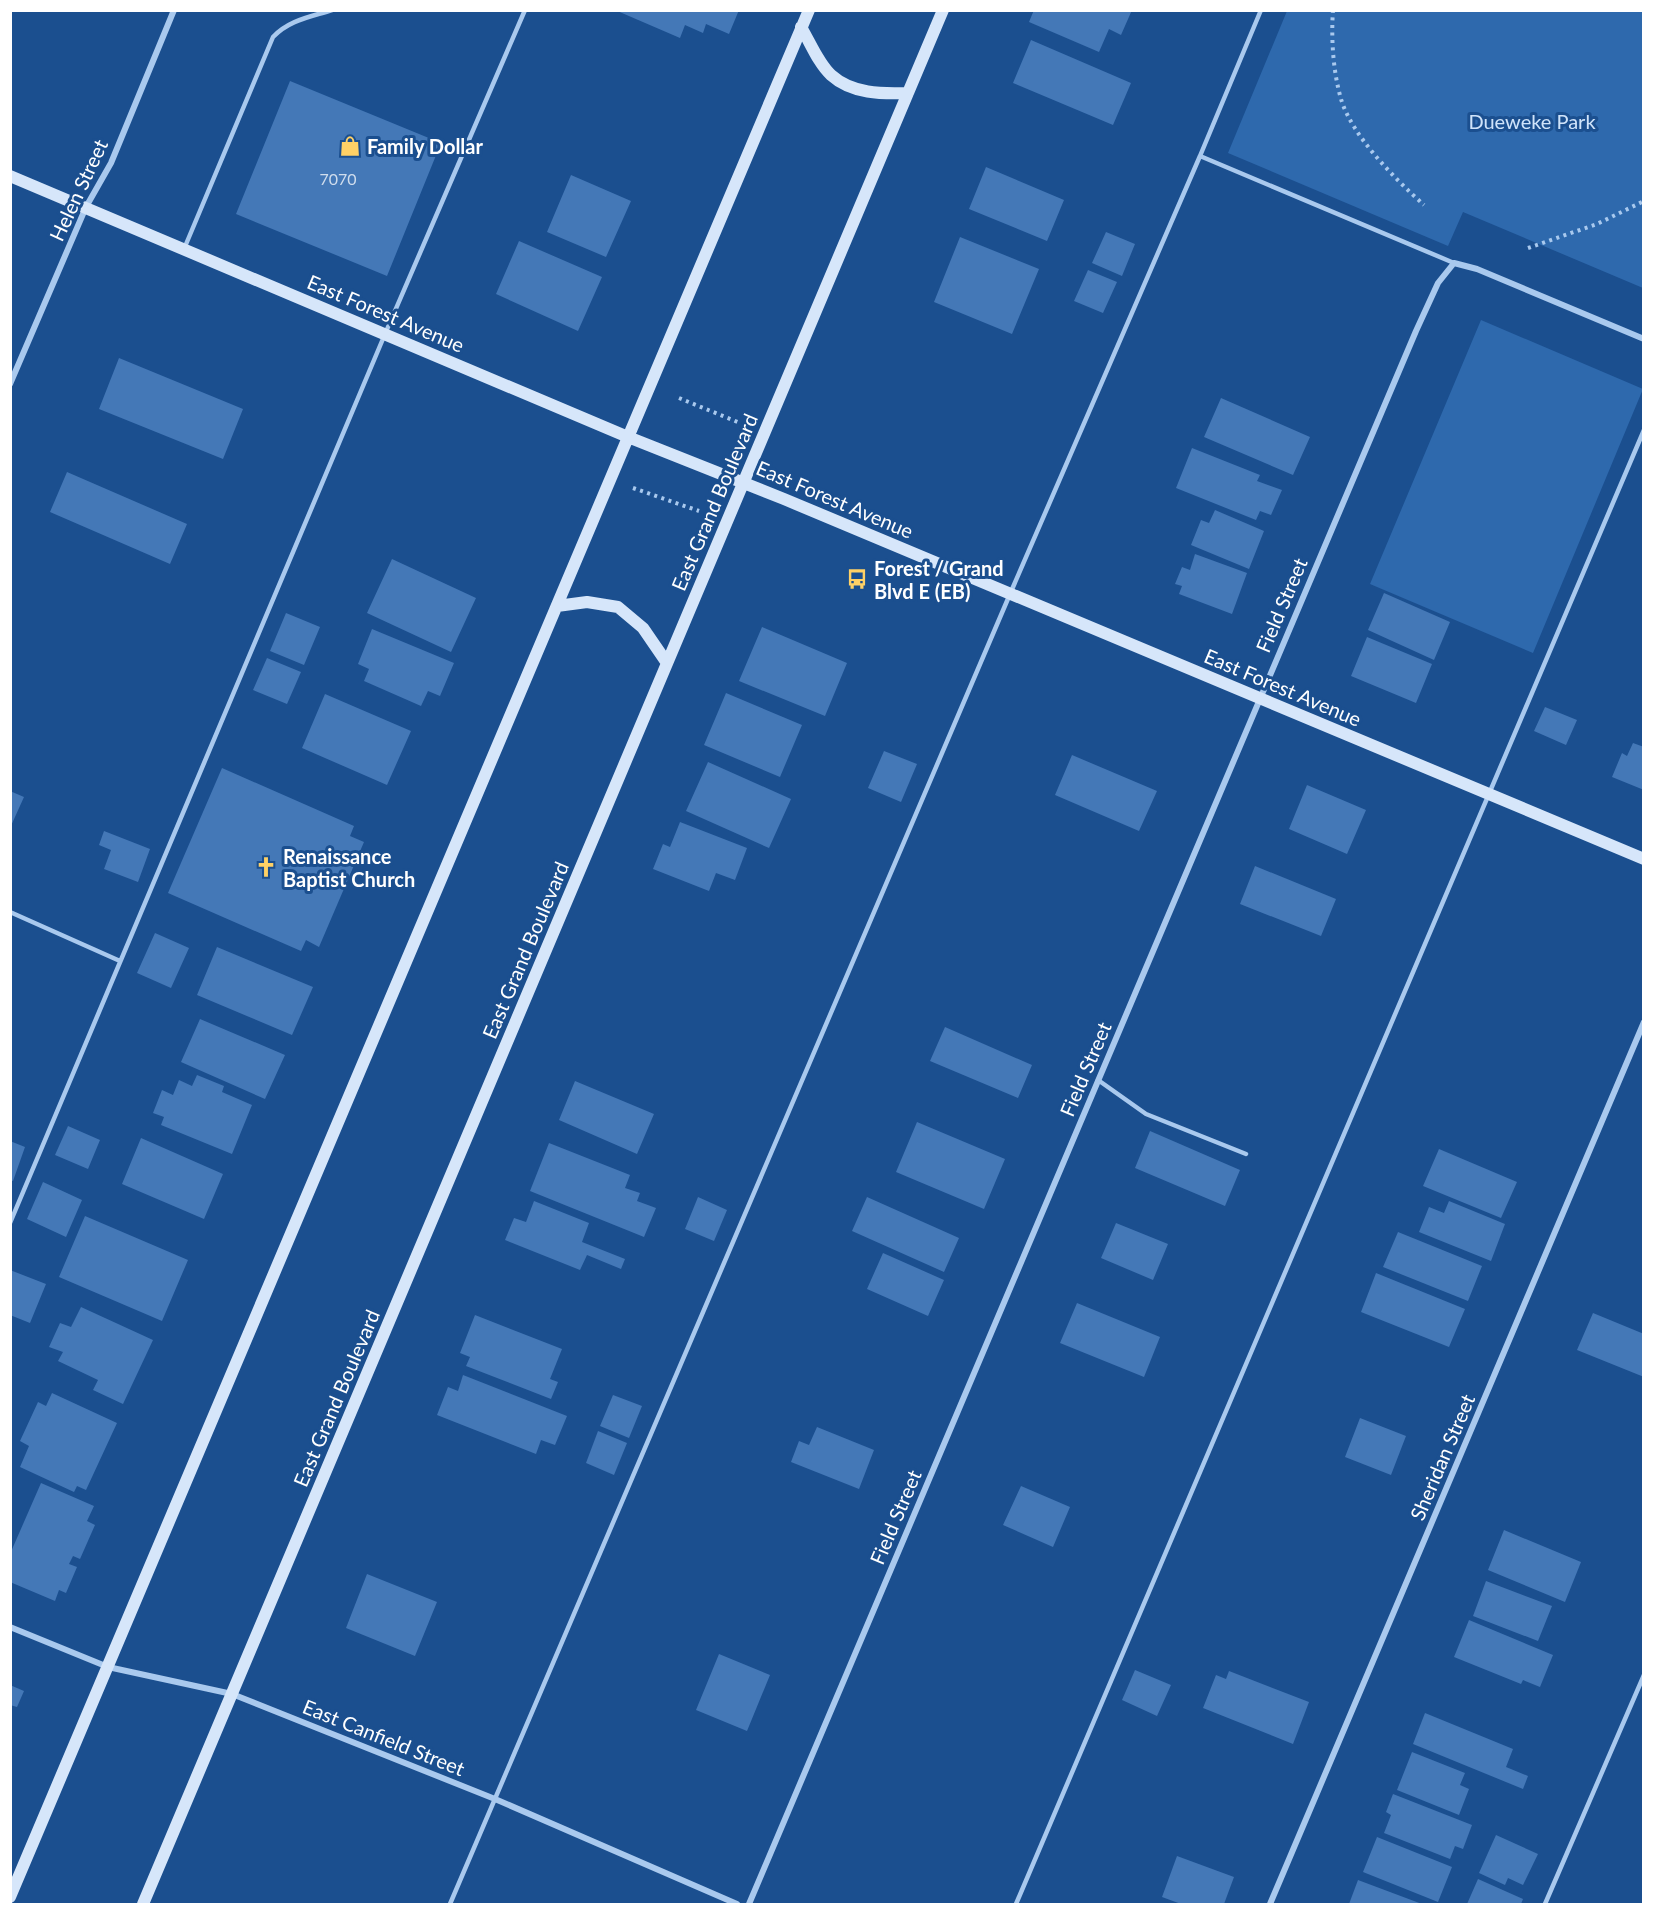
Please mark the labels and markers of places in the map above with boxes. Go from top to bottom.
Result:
shop icon: Family Dollar [338,134,362,158]
place label: Family Dollar [367,134,483,158]
place label: Forest / Grand Blvd E (EB) [874,556,1004,603]
bus stop icon: Forest / Grand Blvd E (EB) [845,567,869,591]
place label: Renaissance Baptist Church [283,844,415,891]
church icon: Renaissance Baptist Church [254,855,278,879]

